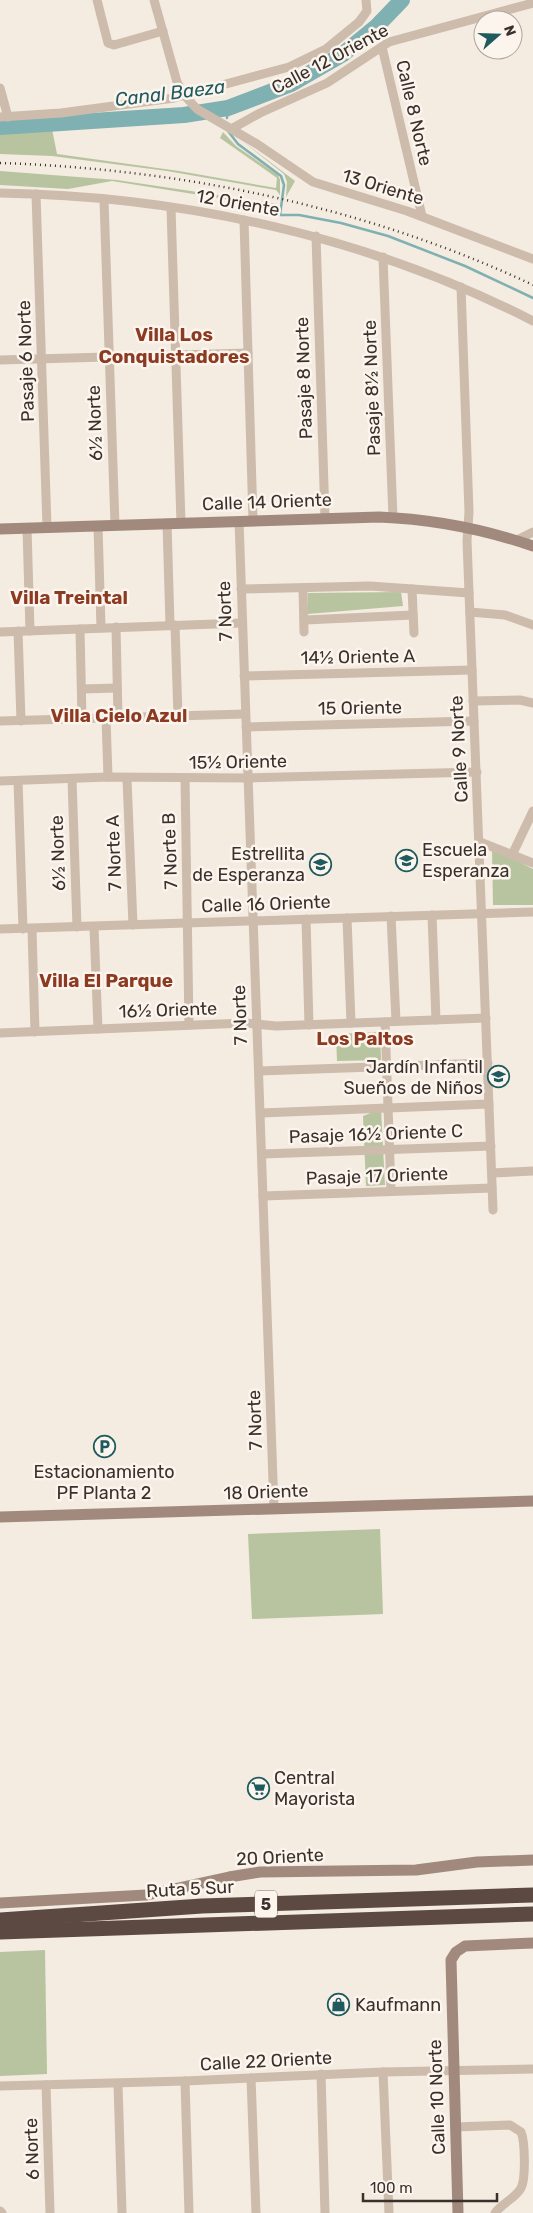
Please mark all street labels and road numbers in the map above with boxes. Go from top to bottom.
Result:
street label: Calle 12 Oriente [268,19,392,99]
street label: Calle 8 Norte [391,58,437,168]
street label: 13 Oriente [339,164,427,210]
street label: 12 Oriente [195,185,281,221]
street label: Pasaje 6 Norte [13,300,39,422]
street label: Pasaje 8 Norte [291,316,317,440]
street label: Pasaje 8½ Norte [359,320,385,456]
street label: 6½ Norte [83,385,107,461]
street label: Calle 14 Oriente [202,489,332,515]
street label: 7 Norte [213,580,237,642]
street label: 14½ Oriente A [301,645,415,669]
street label: Calle 9 Norte [445,695,473,803]
street label: 15 Oriente [318,696,402,720]
street label: 15½ Oriente [189,750,287,774]
street label: 7 Norte B [158,812,182,890]
street label: 7 Norte A [102,814,126,892]
street label: 6½ Norte [46,815,70,891]
street label: Calle 16 Oriente [201,891,331,917]
street label: 7 Norte [228,984,252,1046]
street label: 16½ Oriente [119,997,217,1023]
street label: Pasaje 16½ Oriente C [289,1120,464,1148]
street label: Pasaje 17 Oriente [305,1163,449,1189]
street label: 7 Norte [243,1389,267,1451]
street label: 18 Oriente [223,1480,309,1504]
street label: 20 Oriente [236,1844,324,1870]
street label: Ruta 5 Sur [145,1876,235,1902]
road number: 5 [255,1890,277,1918]
street label: Calle 10 Norte [424,2039,450,2155]
street label: Calle 22 Oriente [199,2047,333,2075]
street label: 6 Norte [20,2118,44,2180]

